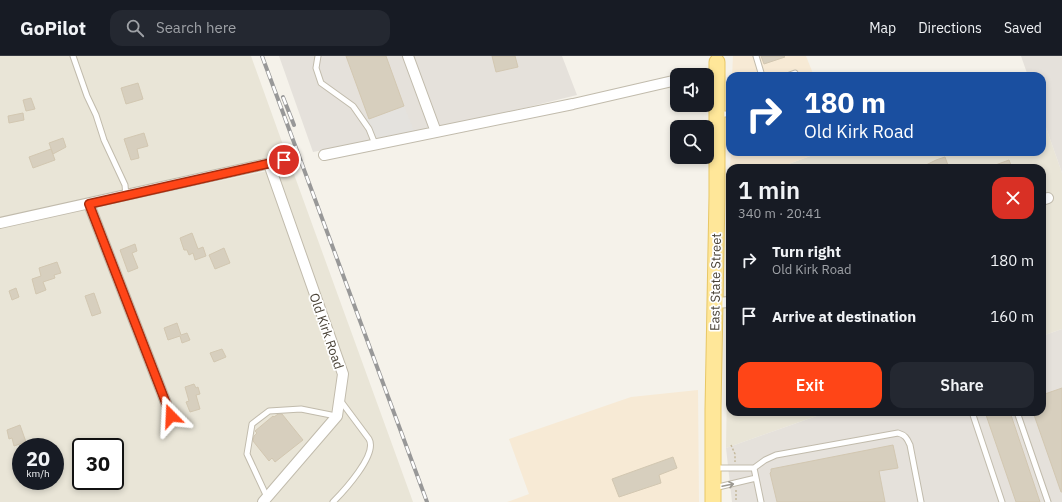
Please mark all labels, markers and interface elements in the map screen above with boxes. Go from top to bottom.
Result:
search box [110,10,390,46]
text: GoPilot [20,16,86,40]
icon: search [124,17,146,39]
text: Search here [156,18,236,37]
text: Map [869,19,896,37]
text: Directions [918,19,982,37]
text: Saved [1004,19,1042,37]
map controls [670,68,714,164]
button: sound [670,68,714,112]
text: 180 m [804,84,886,121]
icon: right [738,88,790,140]
button: search [670,120,714,164]
text: Old Kirk Road [804,120,914,143]
pin [267,143,301,177]
icon: arrive [273,149,295,171]
text: 1 min [738,174,800,206]
button: close [992,177,1034,219]
text: 340 m · 20:41 [738,205,821,222]
street label: East State Street [706,233,725,331]
text: Turn right [772,242,841,261]
icon: right [738,249,760,271]
text: 180 m [990,251,1034,270]
text: Old Kirk Road [772,261,851,278]
street label: Old Kirk Road [306,291,347,371]
icon: arrive [738,305,760,327]
text: Arrive at destination [772,307,916,326]
text: 160 m [990,307,1034,326]
button: Exit [738,362,882,408]
button: Share [890,362,1034,408]
position arrow [150,395,192,437]
speed limit sign: 30 [72,438,124,490]
text: 20 [26,445,50,472]
text: km/h [26,467,50,480]
one-way arrow [721,480,734,488]

